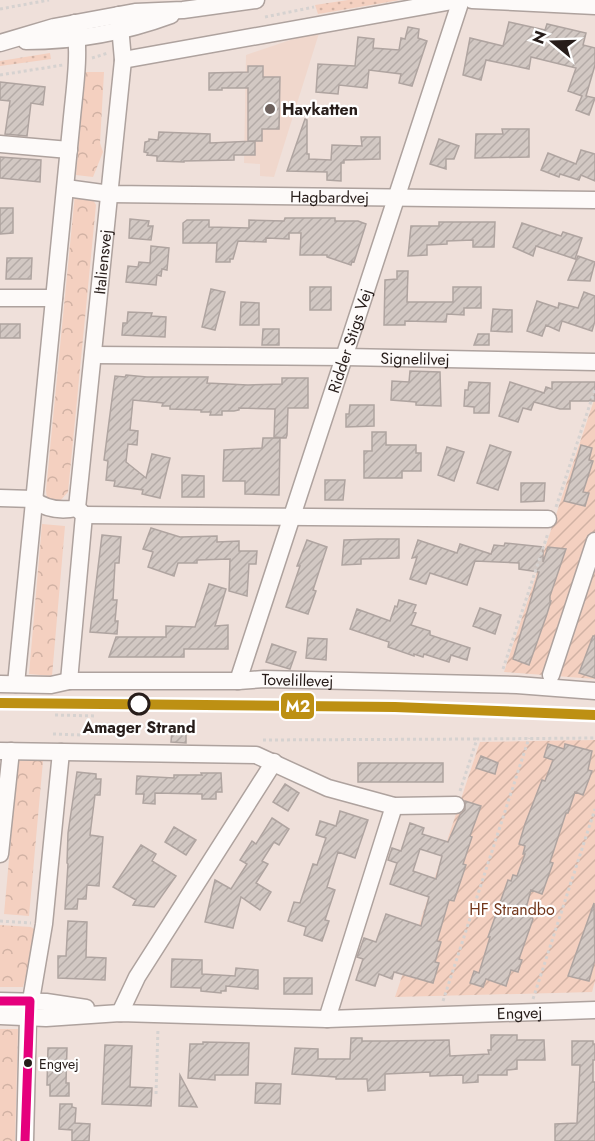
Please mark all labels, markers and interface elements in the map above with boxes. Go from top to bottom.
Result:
north arrow [523,12,583,72]
text: N [526,28,552,47]
place label: Havkatten [282,98,358,121]
marker: Havkatten [263,102,277,116]
street label: Hagbardvej [290,185,369,209]
street label: Italiensvej [88,228,118,296]
street label: Ridder Stigs Vej [322,286,378,396]
street label: Signelilvej [380,347,450,371]
street label: Tovelillevej [261,668,334,693]
line badge: M2 [280,692,315,720]
marker: Amager Strand [128,693,150,715]
text: M2 [286,695,310,718]
place label: Amager Strand [81,716,196,739]
park label: HF Strandbo [469,898,555,921]
street label: Engvej [497,1001,543,1025]
place label: Engvej [39,1054,79,1074]
marker: Engvej [22,1057,34,1069]

